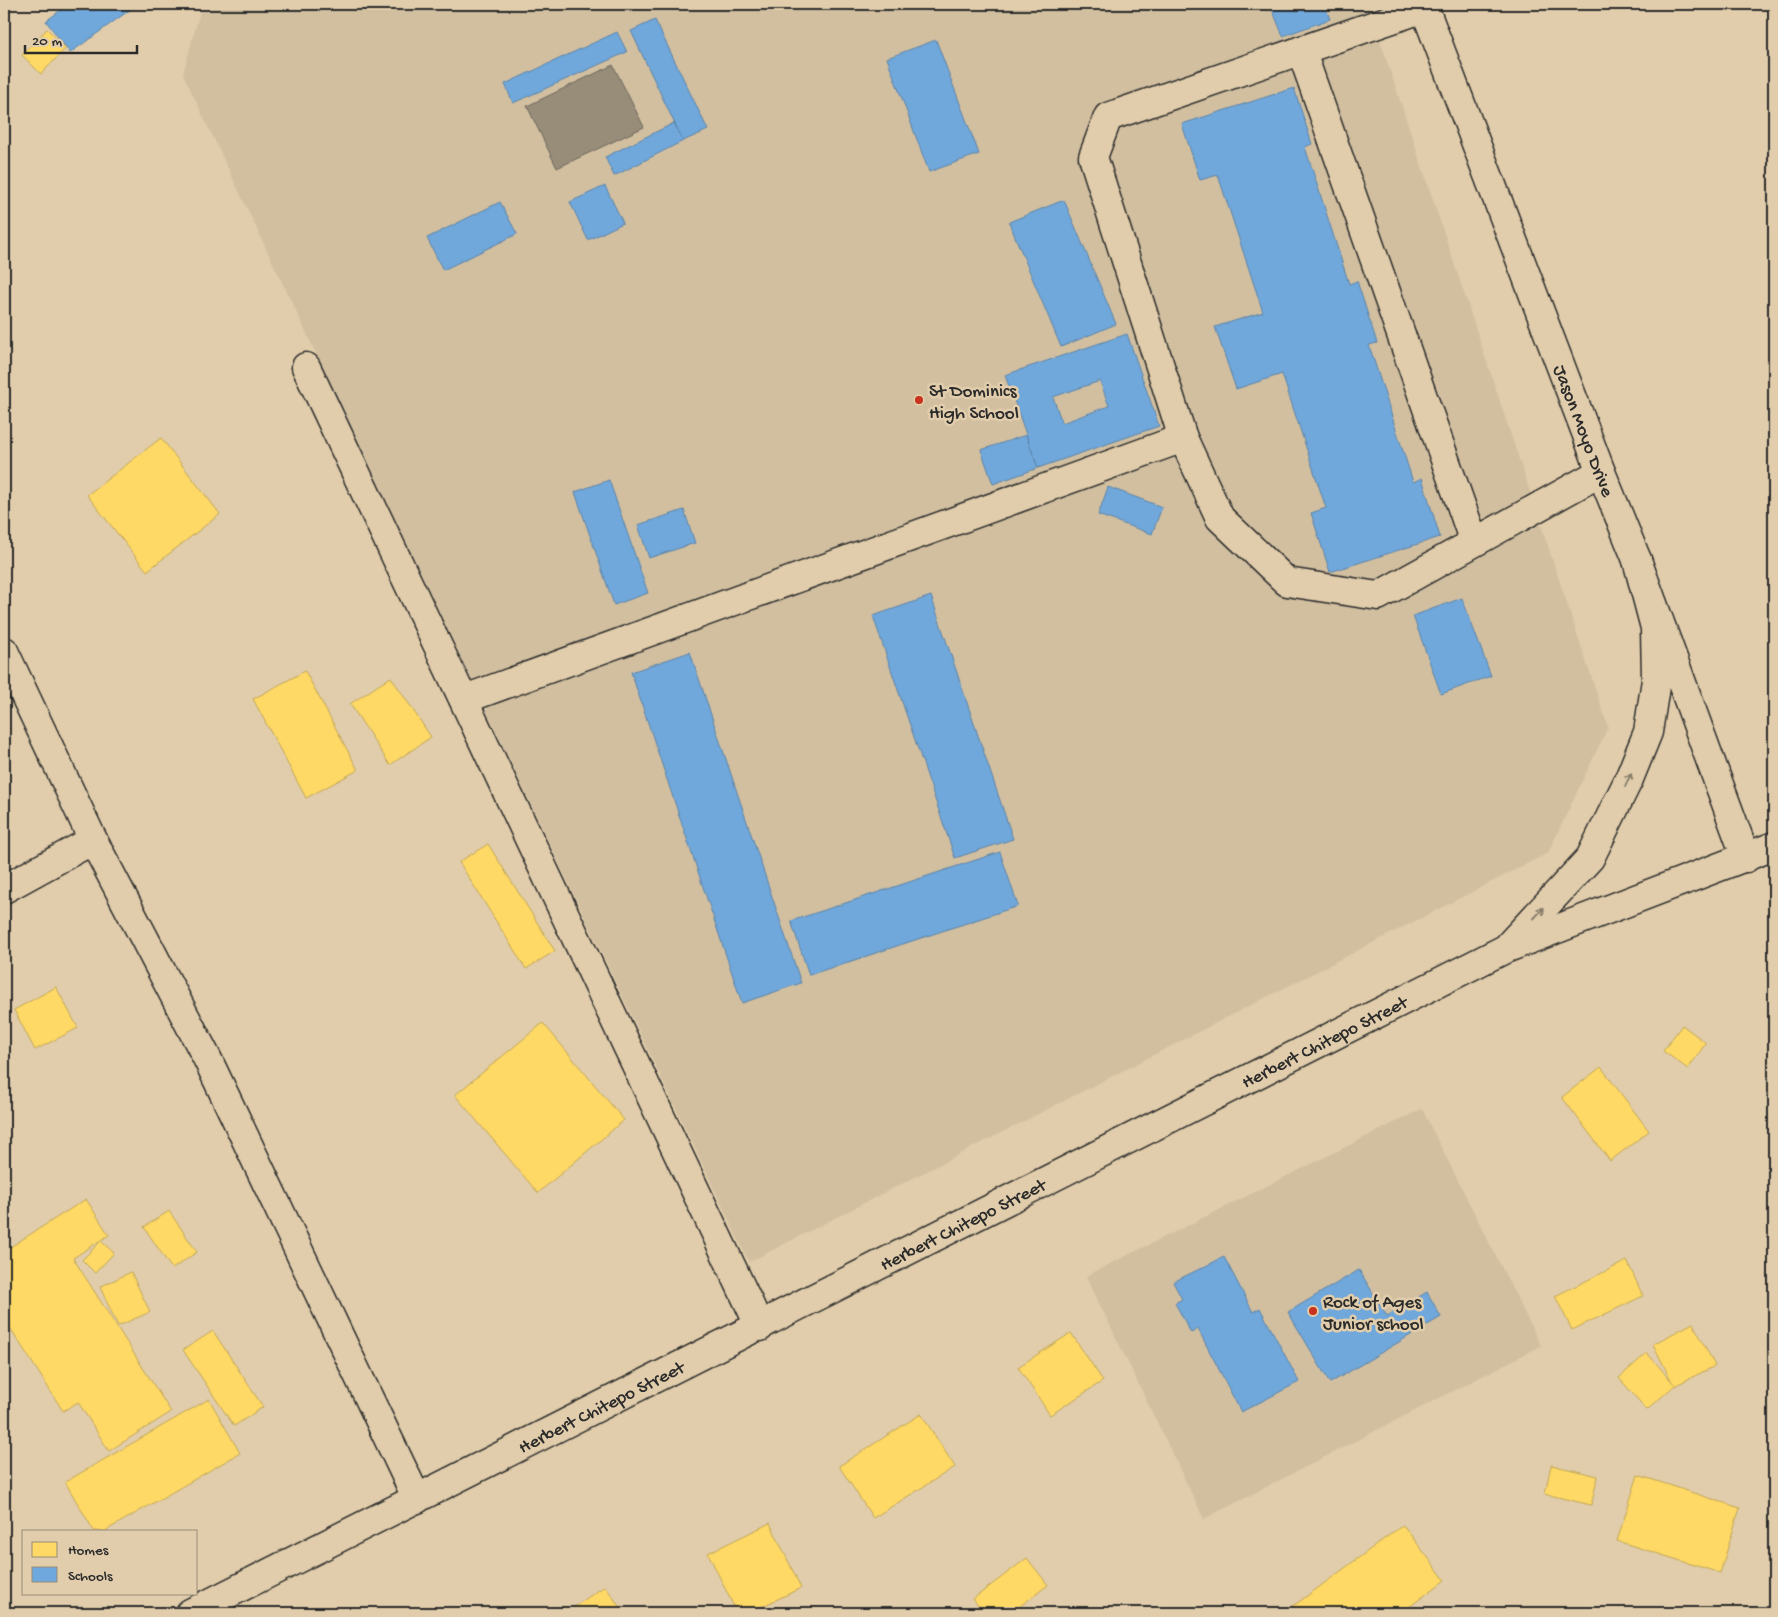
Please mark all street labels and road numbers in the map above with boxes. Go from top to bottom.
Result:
street label: Jason Moyo Drive [1546,362,1618,501]
street label: Herbert Chitepo Street [1238,991,1414,1095]
street label: Herbert Chitepo Street [877,1174,1053,1278]
street label: Herbert Chitepo Street [515,1356,691,1460]

